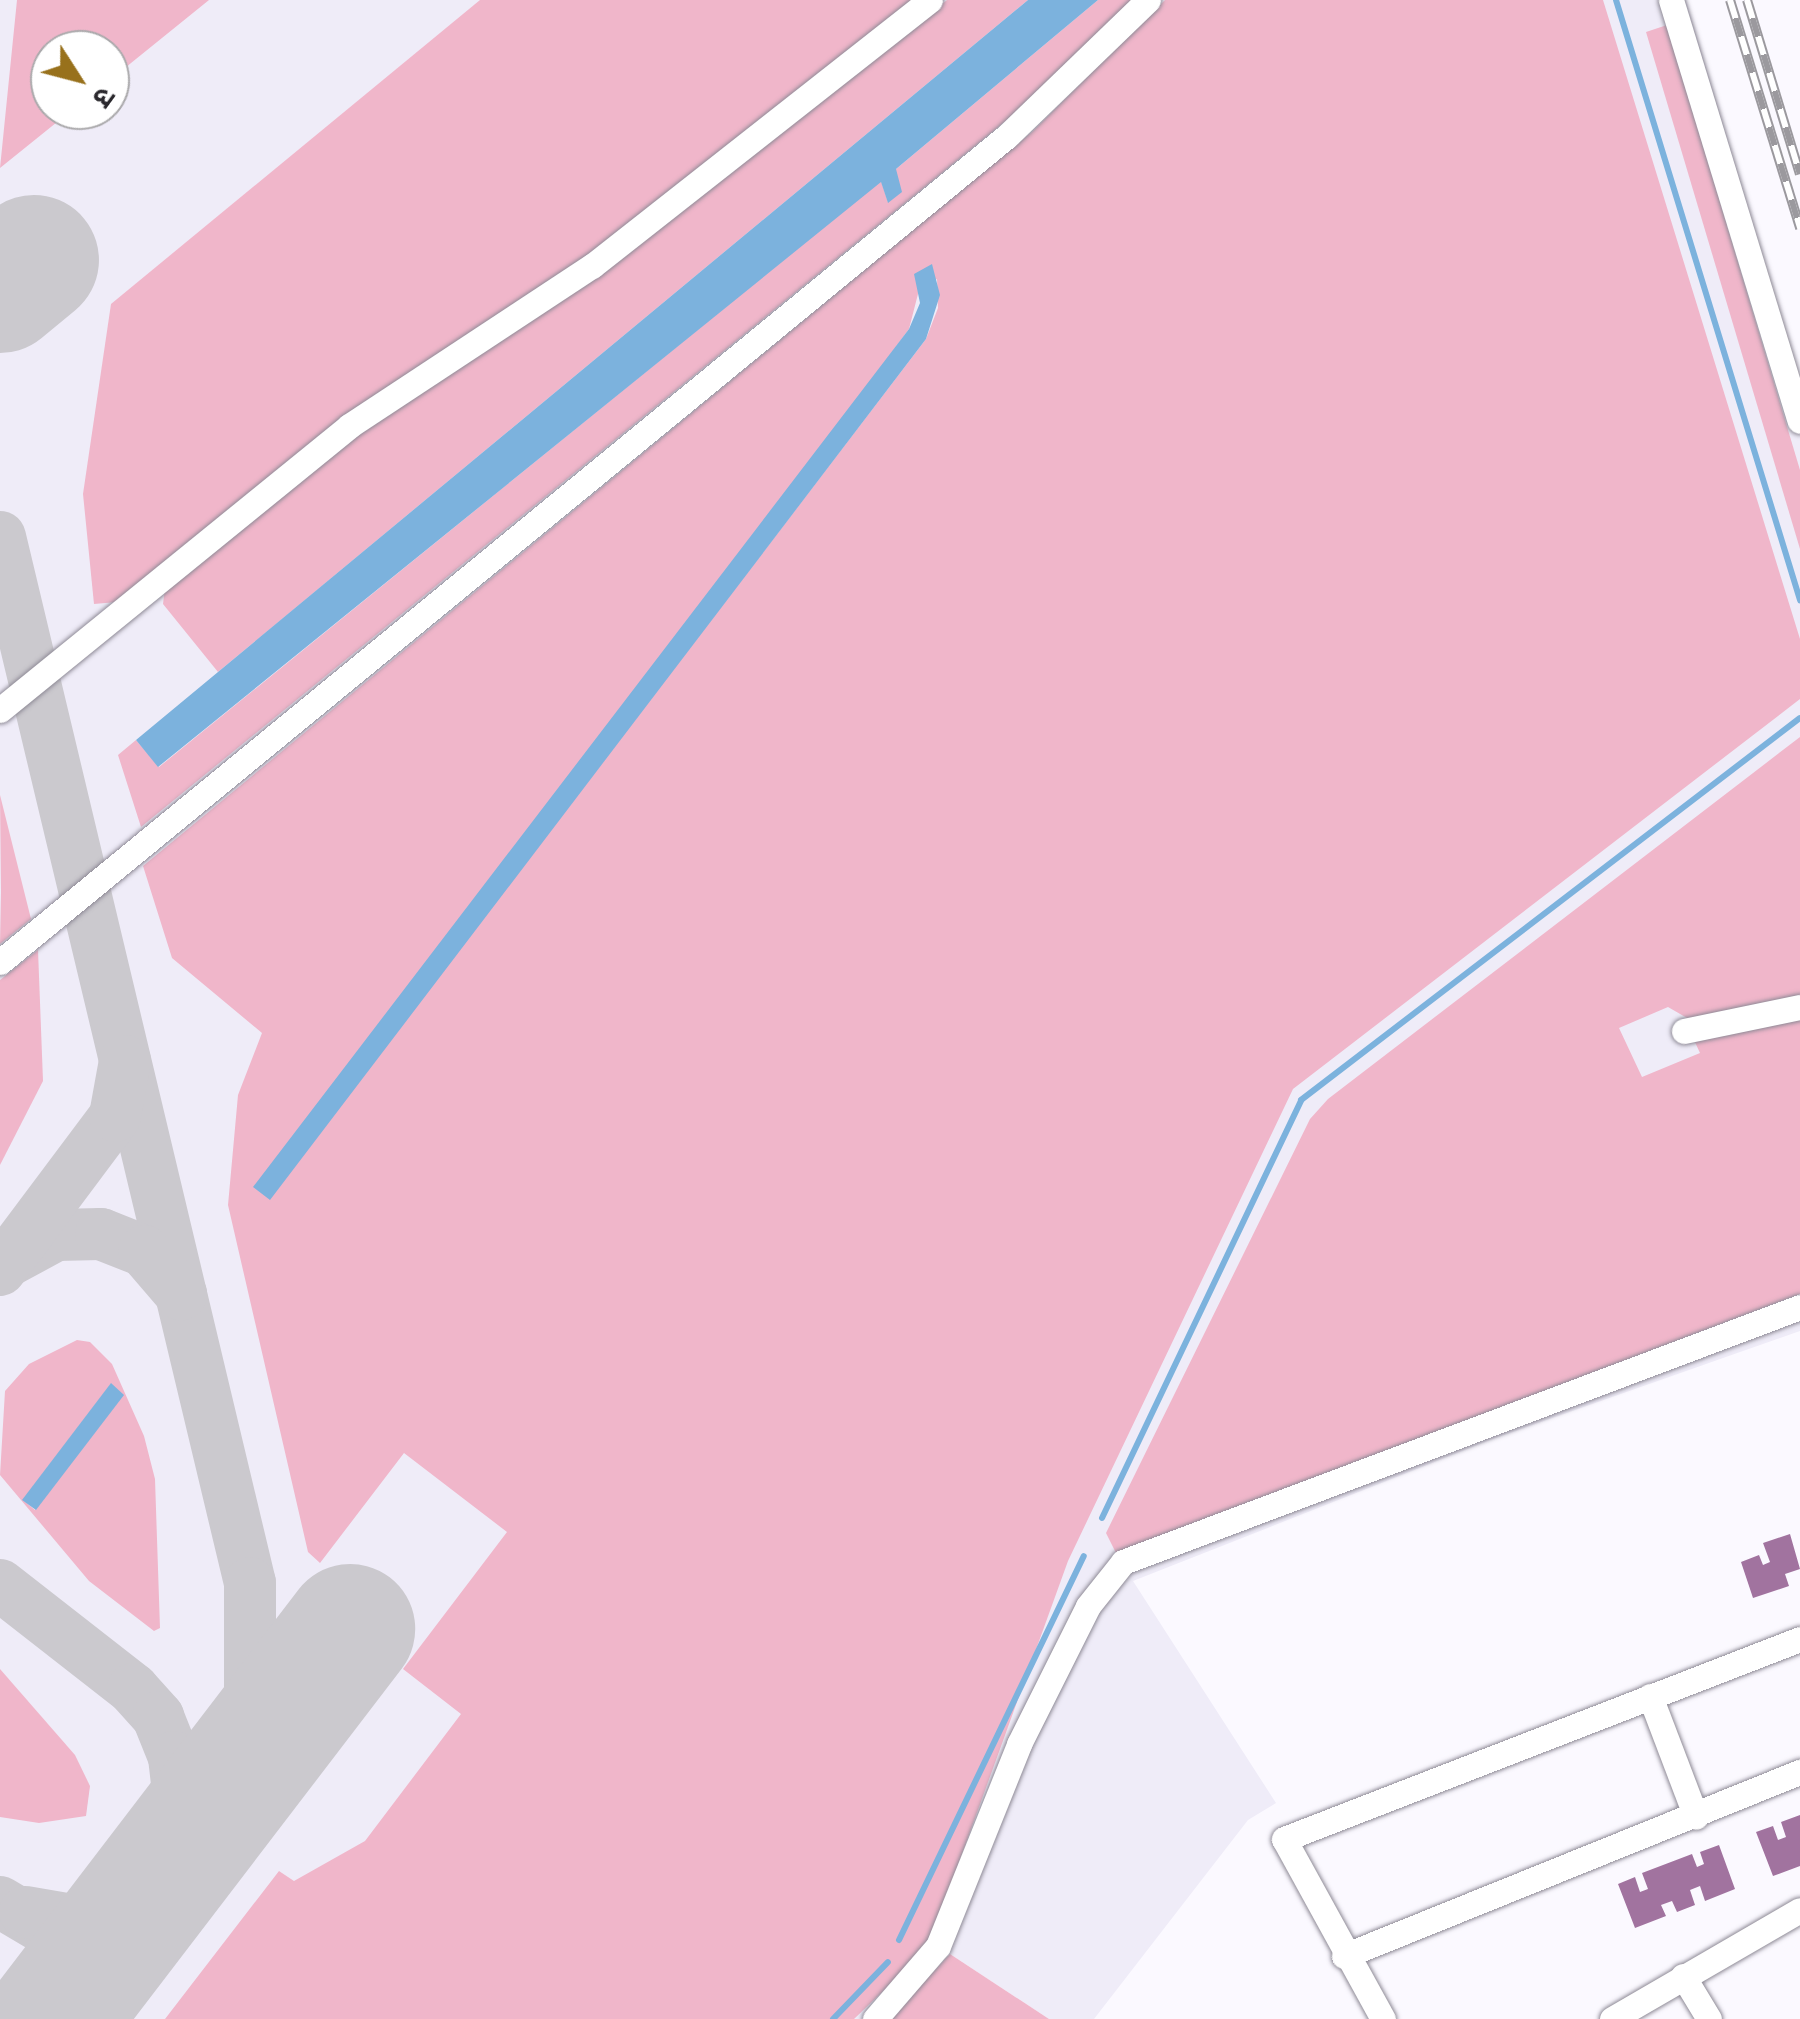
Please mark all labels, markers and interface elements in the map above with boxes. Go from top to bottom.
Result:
north arrow [30,30,130,130]
text: उ [85,80,121,113]

